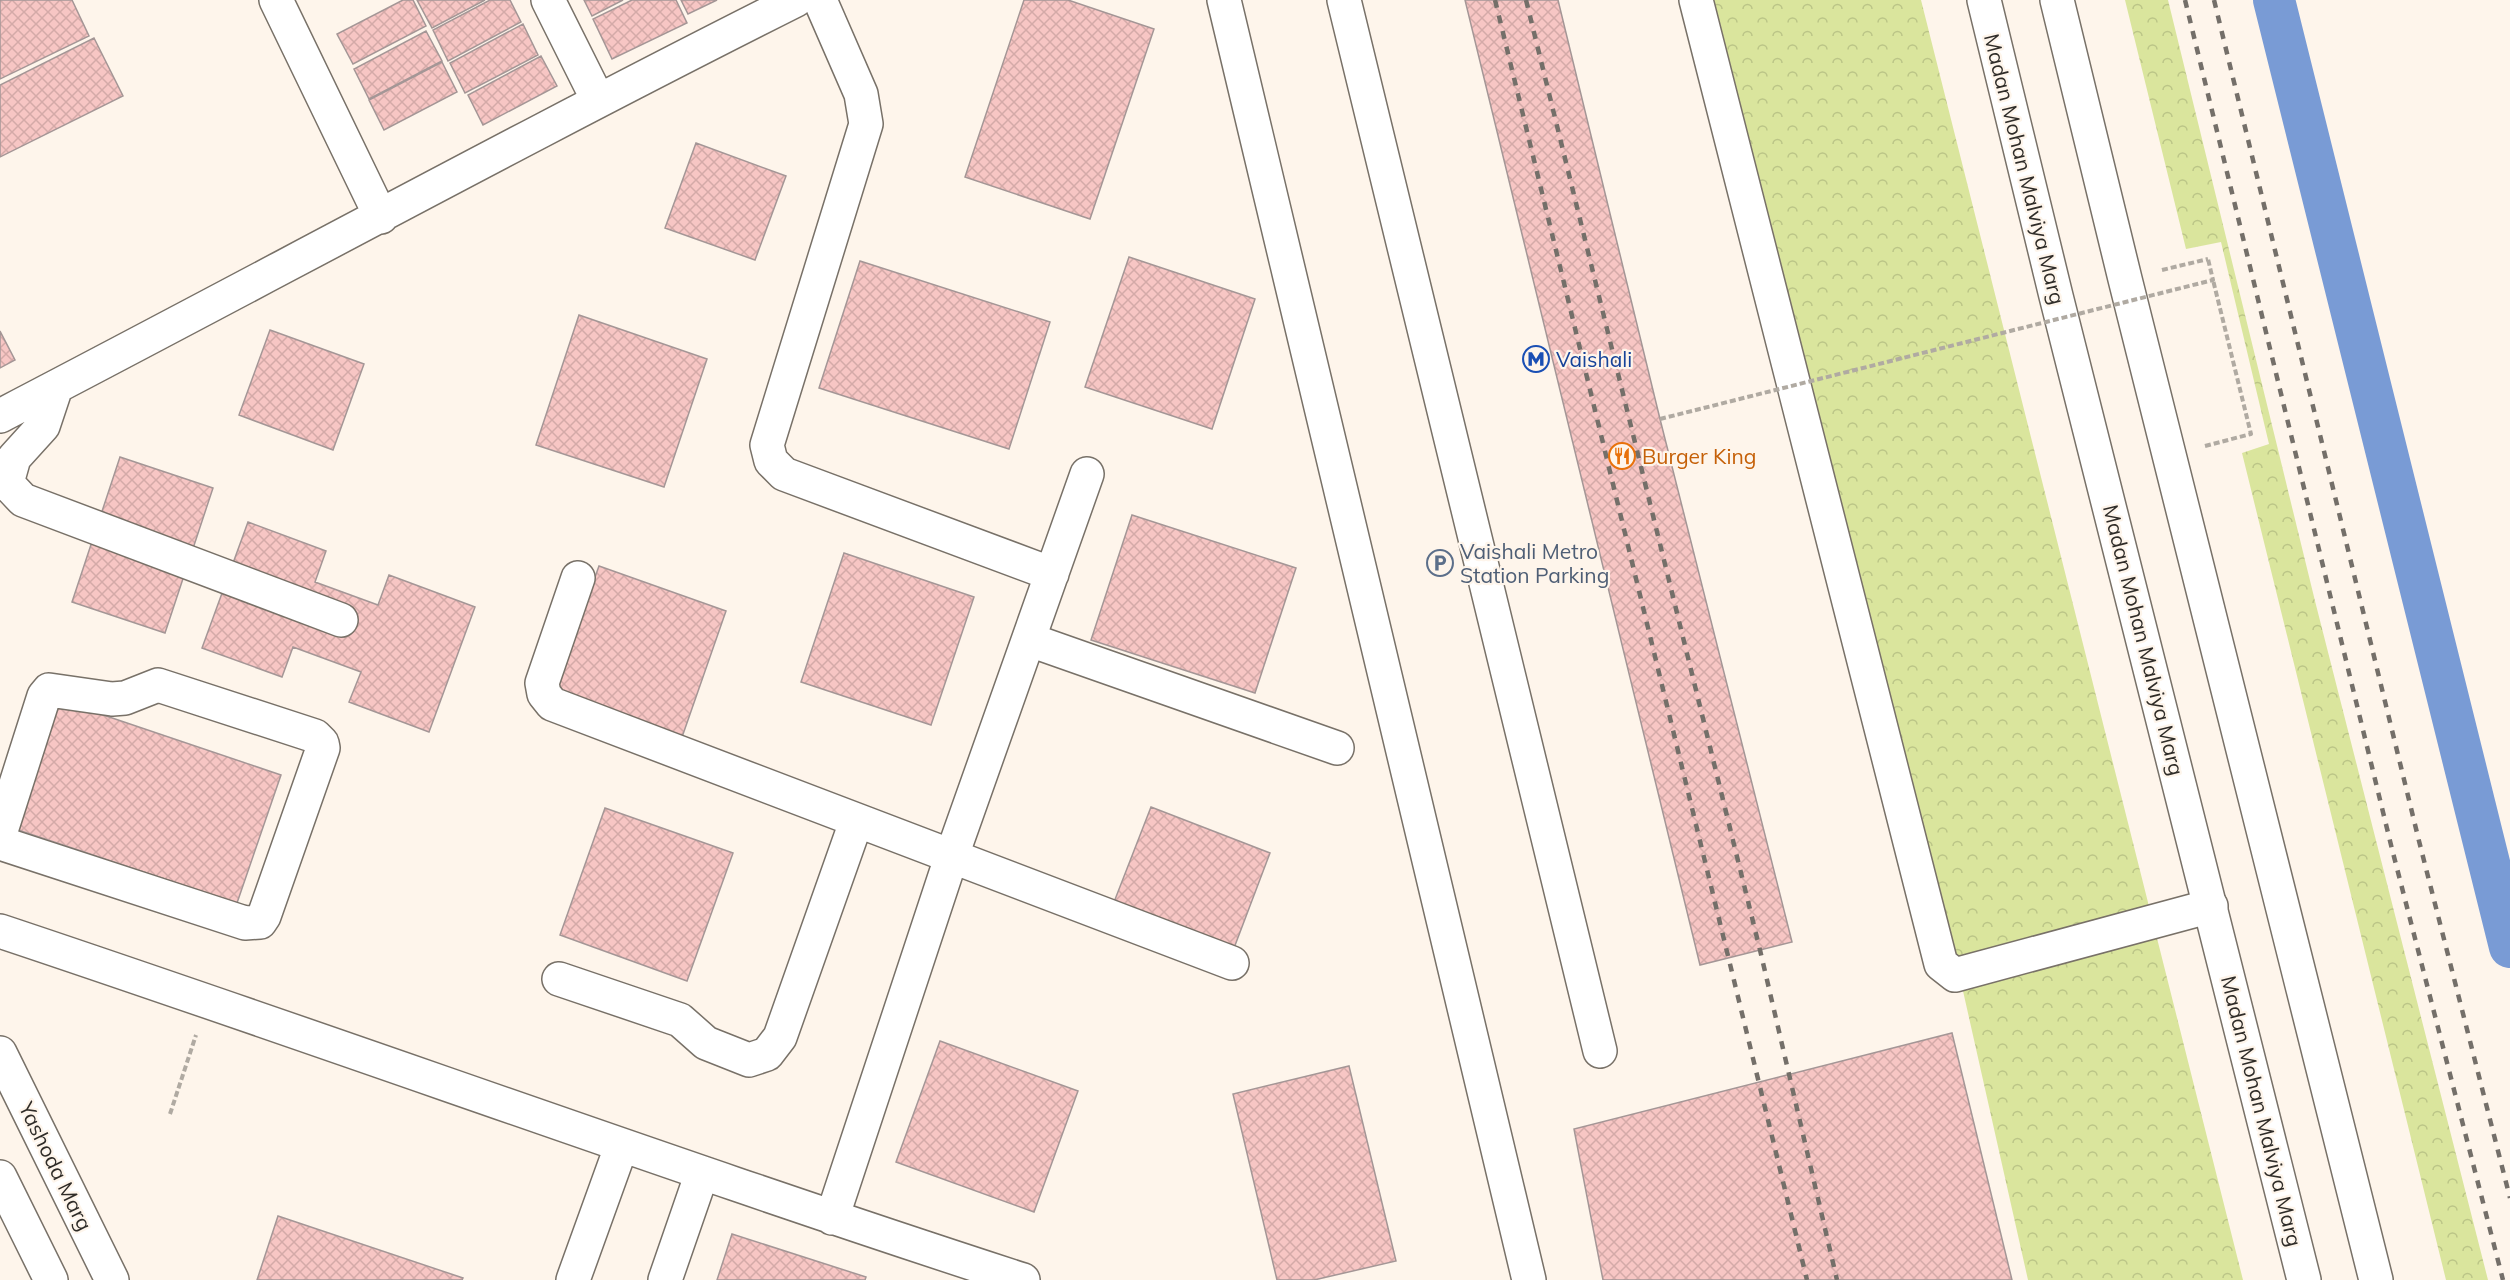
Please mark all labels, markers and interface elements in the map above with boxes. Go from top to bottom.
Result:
street label: Madan Mohan Malviya Marg [1979,31,2071,307]
metro station icon: Vaishali [1521,344,1551,374]
place label: Vaishali [1556,346,1632,372]
restaurant icon: Burger King [1607,441,1637,471]
place label: Burger King [1642,443,1756,469]
street label: Madan Mohan Malviya Marg [2098,502,2190,778]
place label: Vaishali Metro Station Parking [1460,538,1609,588]
parking icon: Vaishali Metro Station Parking [1425,548,1455,578]
street label: Madan Mohan Malviya Marg [2216,973,2308,1249]
street label: Yashoda Marg [13,1097,98,1235]

